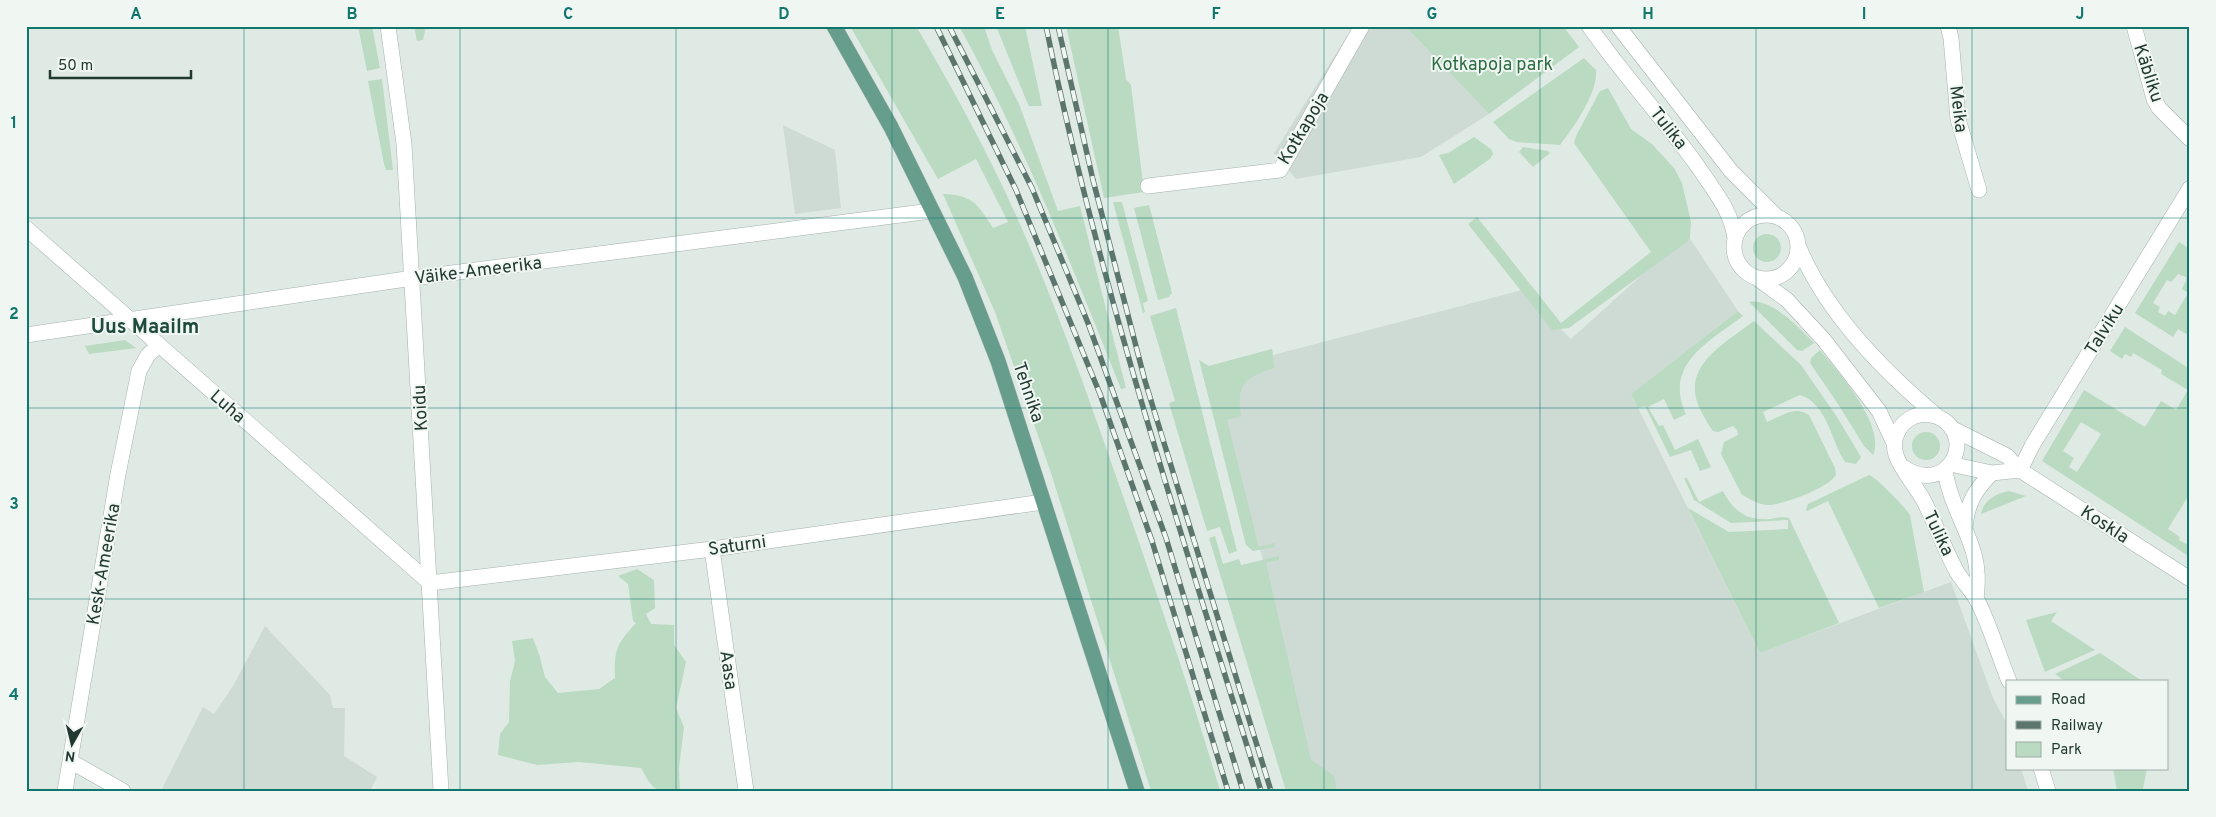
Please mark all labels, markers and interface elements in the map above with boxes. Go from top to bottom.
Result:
text: A [130,5,142,25]
text: B [346,5,358,25]
text: C [563,5,573,25]
text: D [778,5,790,25]
text: E [995,5,1005,25]
text: F [1211,5,1221,25]
text: G [1427,5,1437,25]
text: H [1642,5,1654,25]
text: I [1862,5,1866,25]
text: J [2076,5,2084,25]
street label: Käbliku [2127,41,2168,106]
scale bar [50,48,191,80]
park label: Kotkapoja park [1431,54,1553,77]
text: 50 m [58,57,93,76]
street label: Meika [1943,84,1972,134]
street label: Kotkapoja [1274,88,1335,169]
street label: Tulika [1644,103,1692,155]
text: 1 [11,114,17,134]
street label: Väike-Ameerika [413,252,543,291]
street label: Talviku [2080,300,2130,360]
text: 2 [9,305,19,325]
district label: Uus Maailm [91,315,199,341]
street label: Tehnika [1007,359,1049,426]
street label: Koidu [409,384,434,432]
street label: Luha [204,385,250,429]
text: 3 [9,495,19,515]
street label: Koskla [2075,501,2133,549]
street label: Kesk-Ameerika [82,502,126,627]
street label: Tulika [1917,507,1958,560]
street label: Saturni [707,531,768,562]
street label: Aasa [713,649,742,691]
legend [2006,680,2168,770]
text: 4 [9,686,19,706]
text: Road [2051,691,2086,710]
text: Railway [2051,717,2103,736]
north arrow [48,720,98,770]
text: Park [2051,741,2082,760]
text: N [64,746,77,765]

